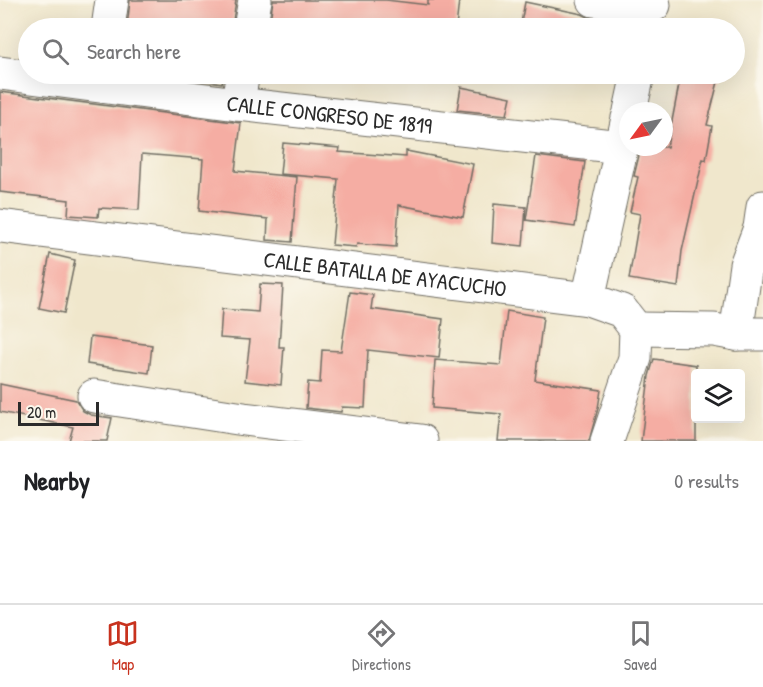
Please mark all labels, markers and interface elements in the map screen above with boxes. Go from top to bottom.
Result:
search box [18,18,745,84]
icon: search [39,35,72,68]
text: Search here [87,36,181,66]
street label: CALLE CONGRESO DE 1819 [225,88,434,141]
north arrow [619,102,673,156]
street label: CALLE BATALLA DE AYACUCHO [262,244,508,304]
map controls [691,369,745,423]
button: layers [691,369,745,423]
scale bar [18,399,99,426]
text: 20 m [27,401,56,423]
text: Nearby [24,463,90,498]
text: 0 results [674,467,739,494]
tab: Map [106,617,139,675]
tab: Directions [352,617,411,675]
tab: Saved [624,617,657,675]

